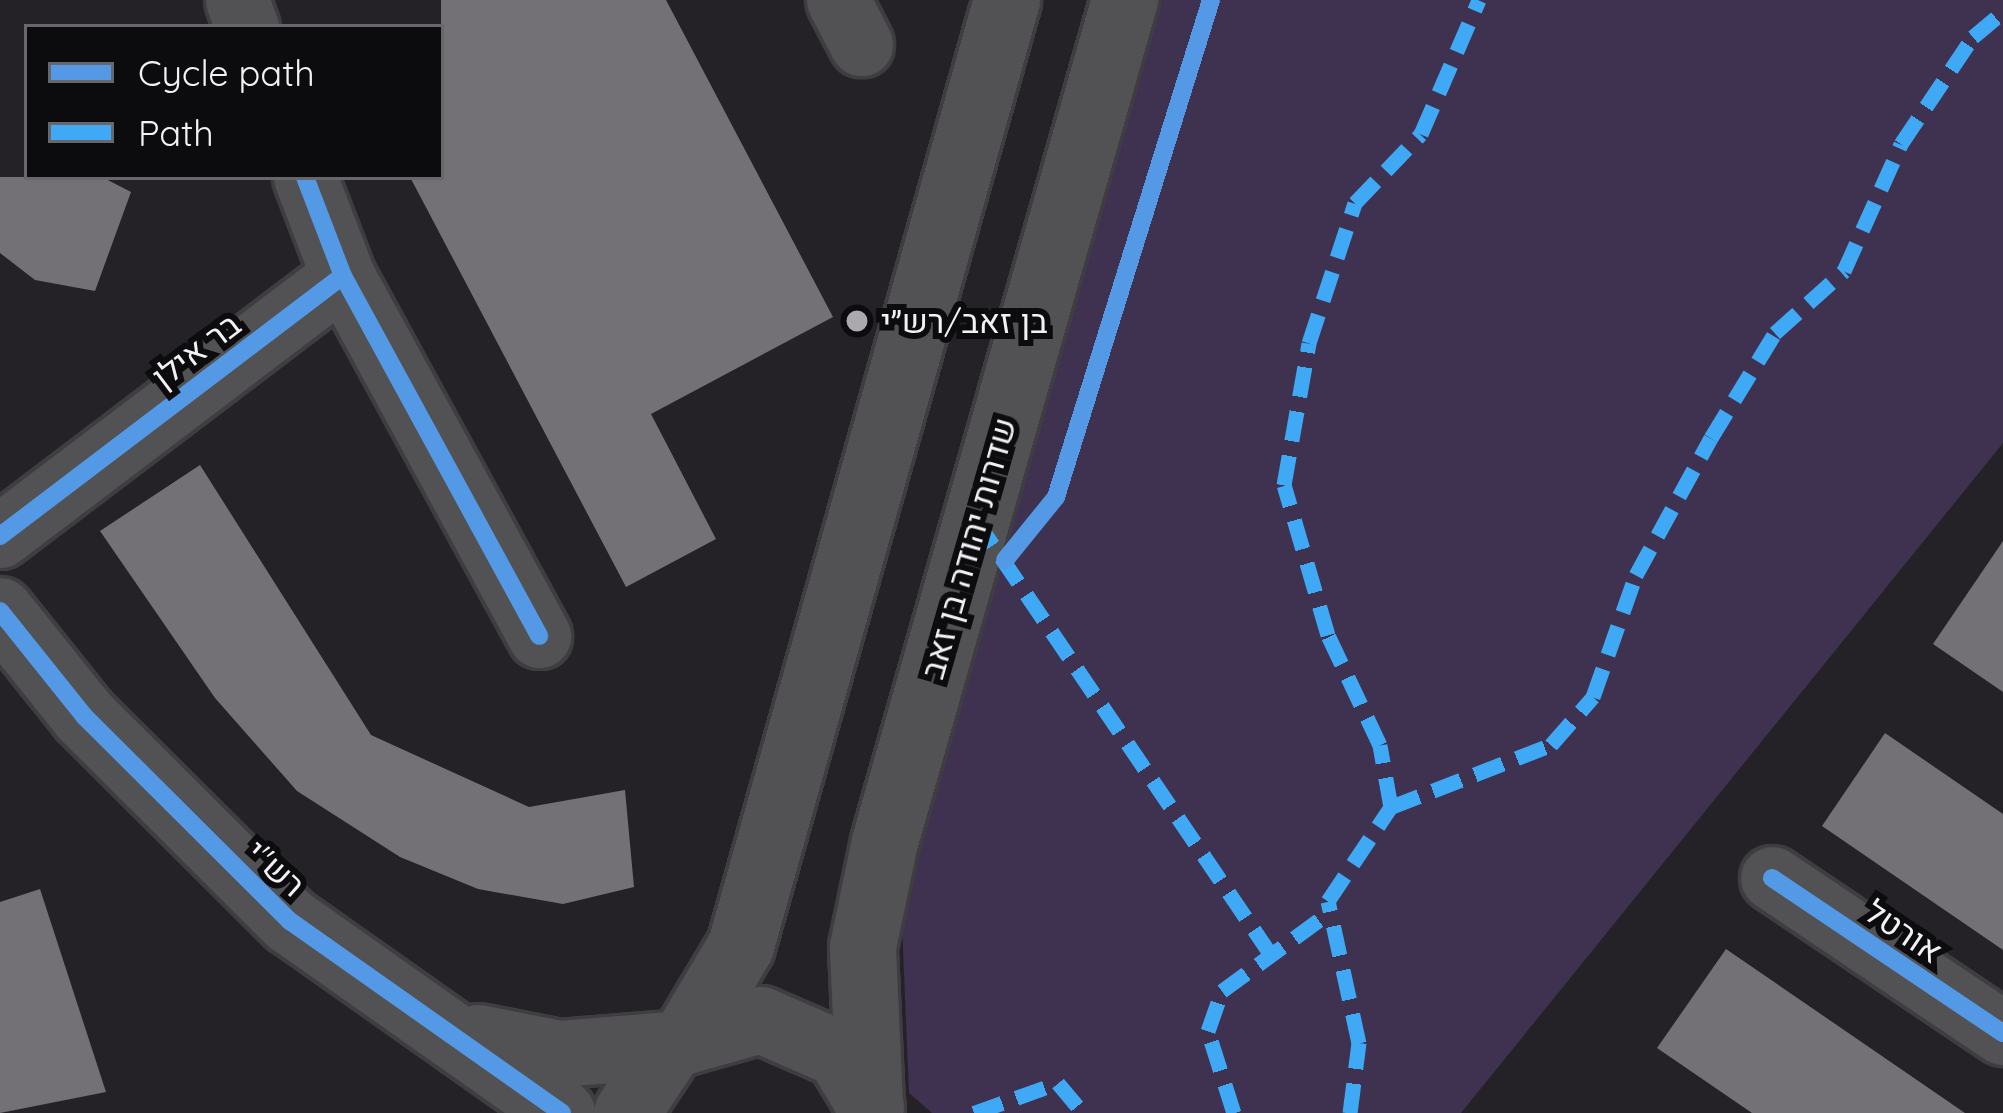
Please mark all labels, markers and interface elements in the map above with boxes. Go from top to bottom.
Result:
legend [24,24,444,180]
text: Cycle path [138,50,315,95]
text: Path [138,110,214,155]
place label: בן זאב/רש״י [881,301,1048,341]
street label: בר אילן [144,304,248,396]
marker: בן זאב/רש״י [844,308,870,334]
street label: שדרות יהודה בן זאב [912,413,1024,683]
street label: רש"י [239,832,313,904]
street label: אורטל [1858,891,1950,971]

